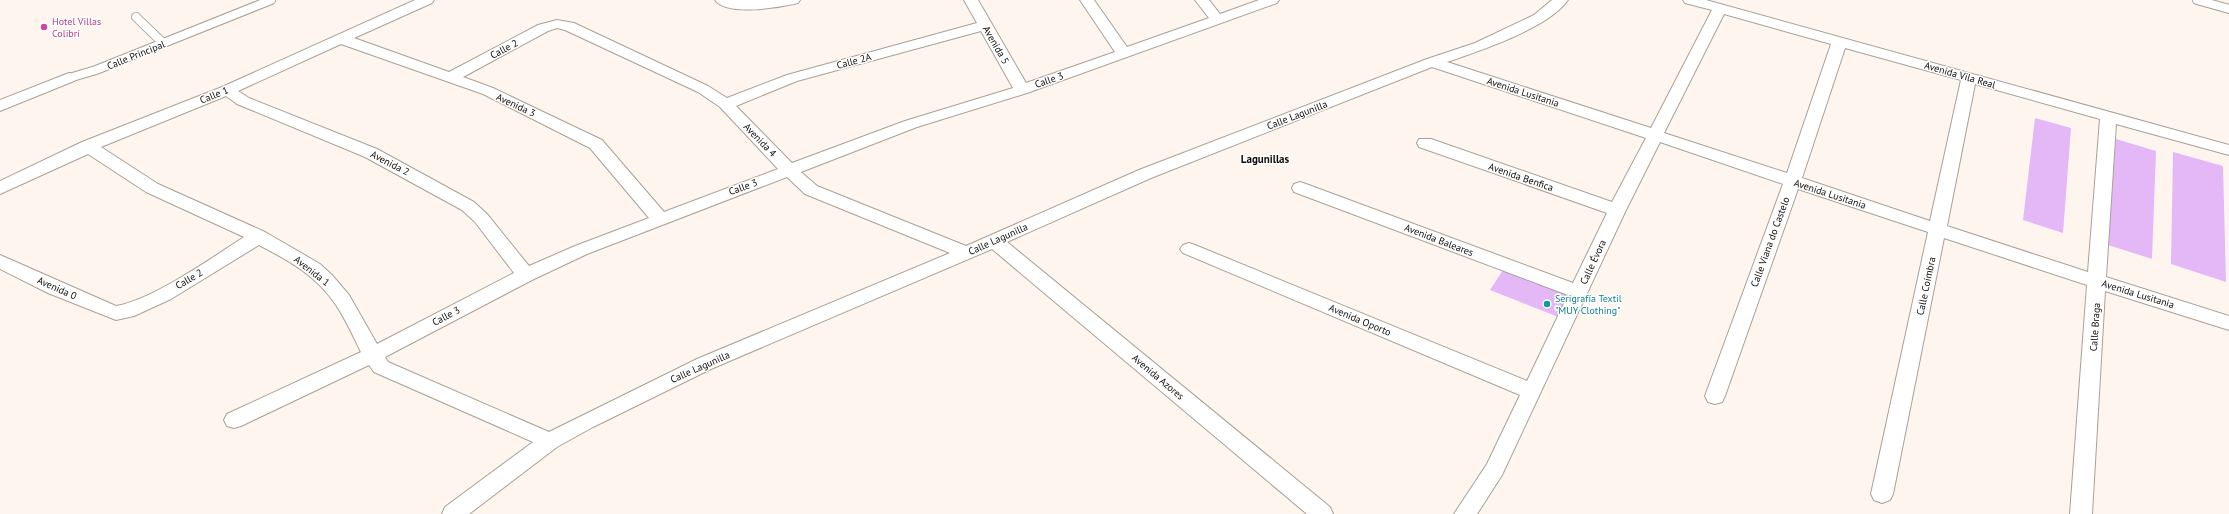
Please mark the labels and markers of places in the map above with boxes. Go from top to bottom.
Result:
place label: Hotel Villas Colibrí [52,15,101,40]
marker: Hotel Villas Colibrí [39,22,49,32]
place label: Serigrafía Textil "MUY Clothing" [1555,292,1622,317]
marker: Serigrafía Textil "MUY Clothing" [1542,299,1552,309]

